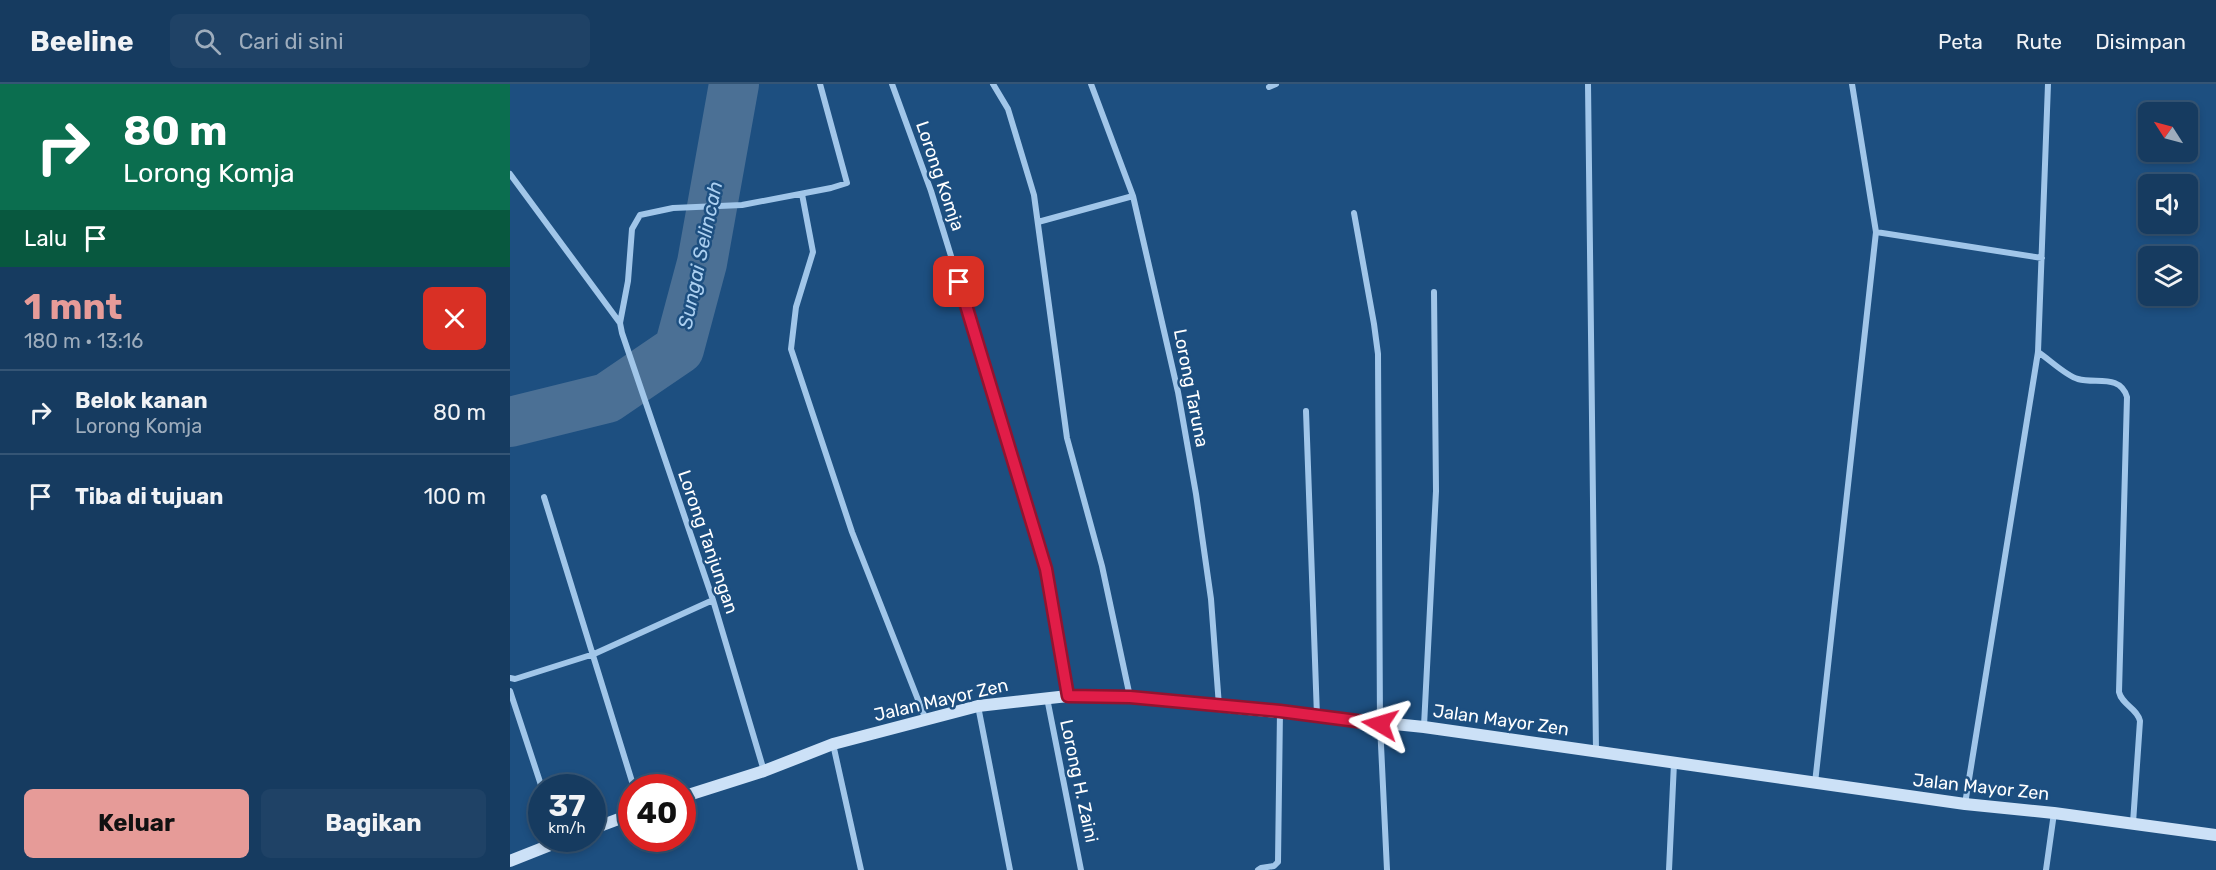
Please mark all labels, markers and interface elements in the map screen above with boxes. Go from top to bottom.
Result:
search box [170,14,590,68]
text: Beeline [30,25,134,58]
icon: search [191,25,224,58]
text: Cari di sini [239,28,344,55]
text: Peta [1938,29,1983,54]
text: Rute [2016,29,2062,54]
text: Disimpan [2095,29,2186,54]
north arrow [2138,102,2198,162]
map controls [2138,102,2198,306]
text: 80 m [123,106,227,156]
icon: right [24,108,102,186]
street label: Lorong Komja [911,118,969,234]
text: Lorong Komja [123,157,295,189]
button: sound [2138,174,2198,234]
water label: Sungai Selincah [673,179,727,331]
icon: arrive [79,222,112,255]
text: Lalu [24,225,67,252]
button: layers [2138,246,2198,306]
pin [933,256,984,307]
icon: arrive [942,265,975,298]
text: 1 mnt [24,285,122,328]
button: close [423,287,486,350]
street label: Lorong Taruna [1169,327,1213,449]
text: 180 m · 13:16 [24,329,143,353]
text: Belok kanan [75,387,208,414]
icon: right [24,396,57,429]
text: 80 m [433,399,486,426]
text: Lorong Komja [75,414,202,438]
street label: Lorong Tanjungan [673,467,743,617]
icon: arrive [24,480,57,513]
text: Tiba di tujuan [75,483,223,510]
text: 100 m [424,483,486,510]
street label: Jalan Mayor Zen [872,674,1010,726]
position arrow [1348,692,1412,756]
street label: Jalan Mayor Zen [1432,700,1570,740]
street label: Lorong H. Zaini [1055,717,1103,845]
street label: Jalan Mayor Zen [1912,769,2050,805]
speed limit sign: 40 [618,774,696,852]
text: 37 [549,788,585,824]
button: Keluar [24,789,249,858]
button: Bagikan [261,789,486,858]
text: km/h [548,819,586,837]

